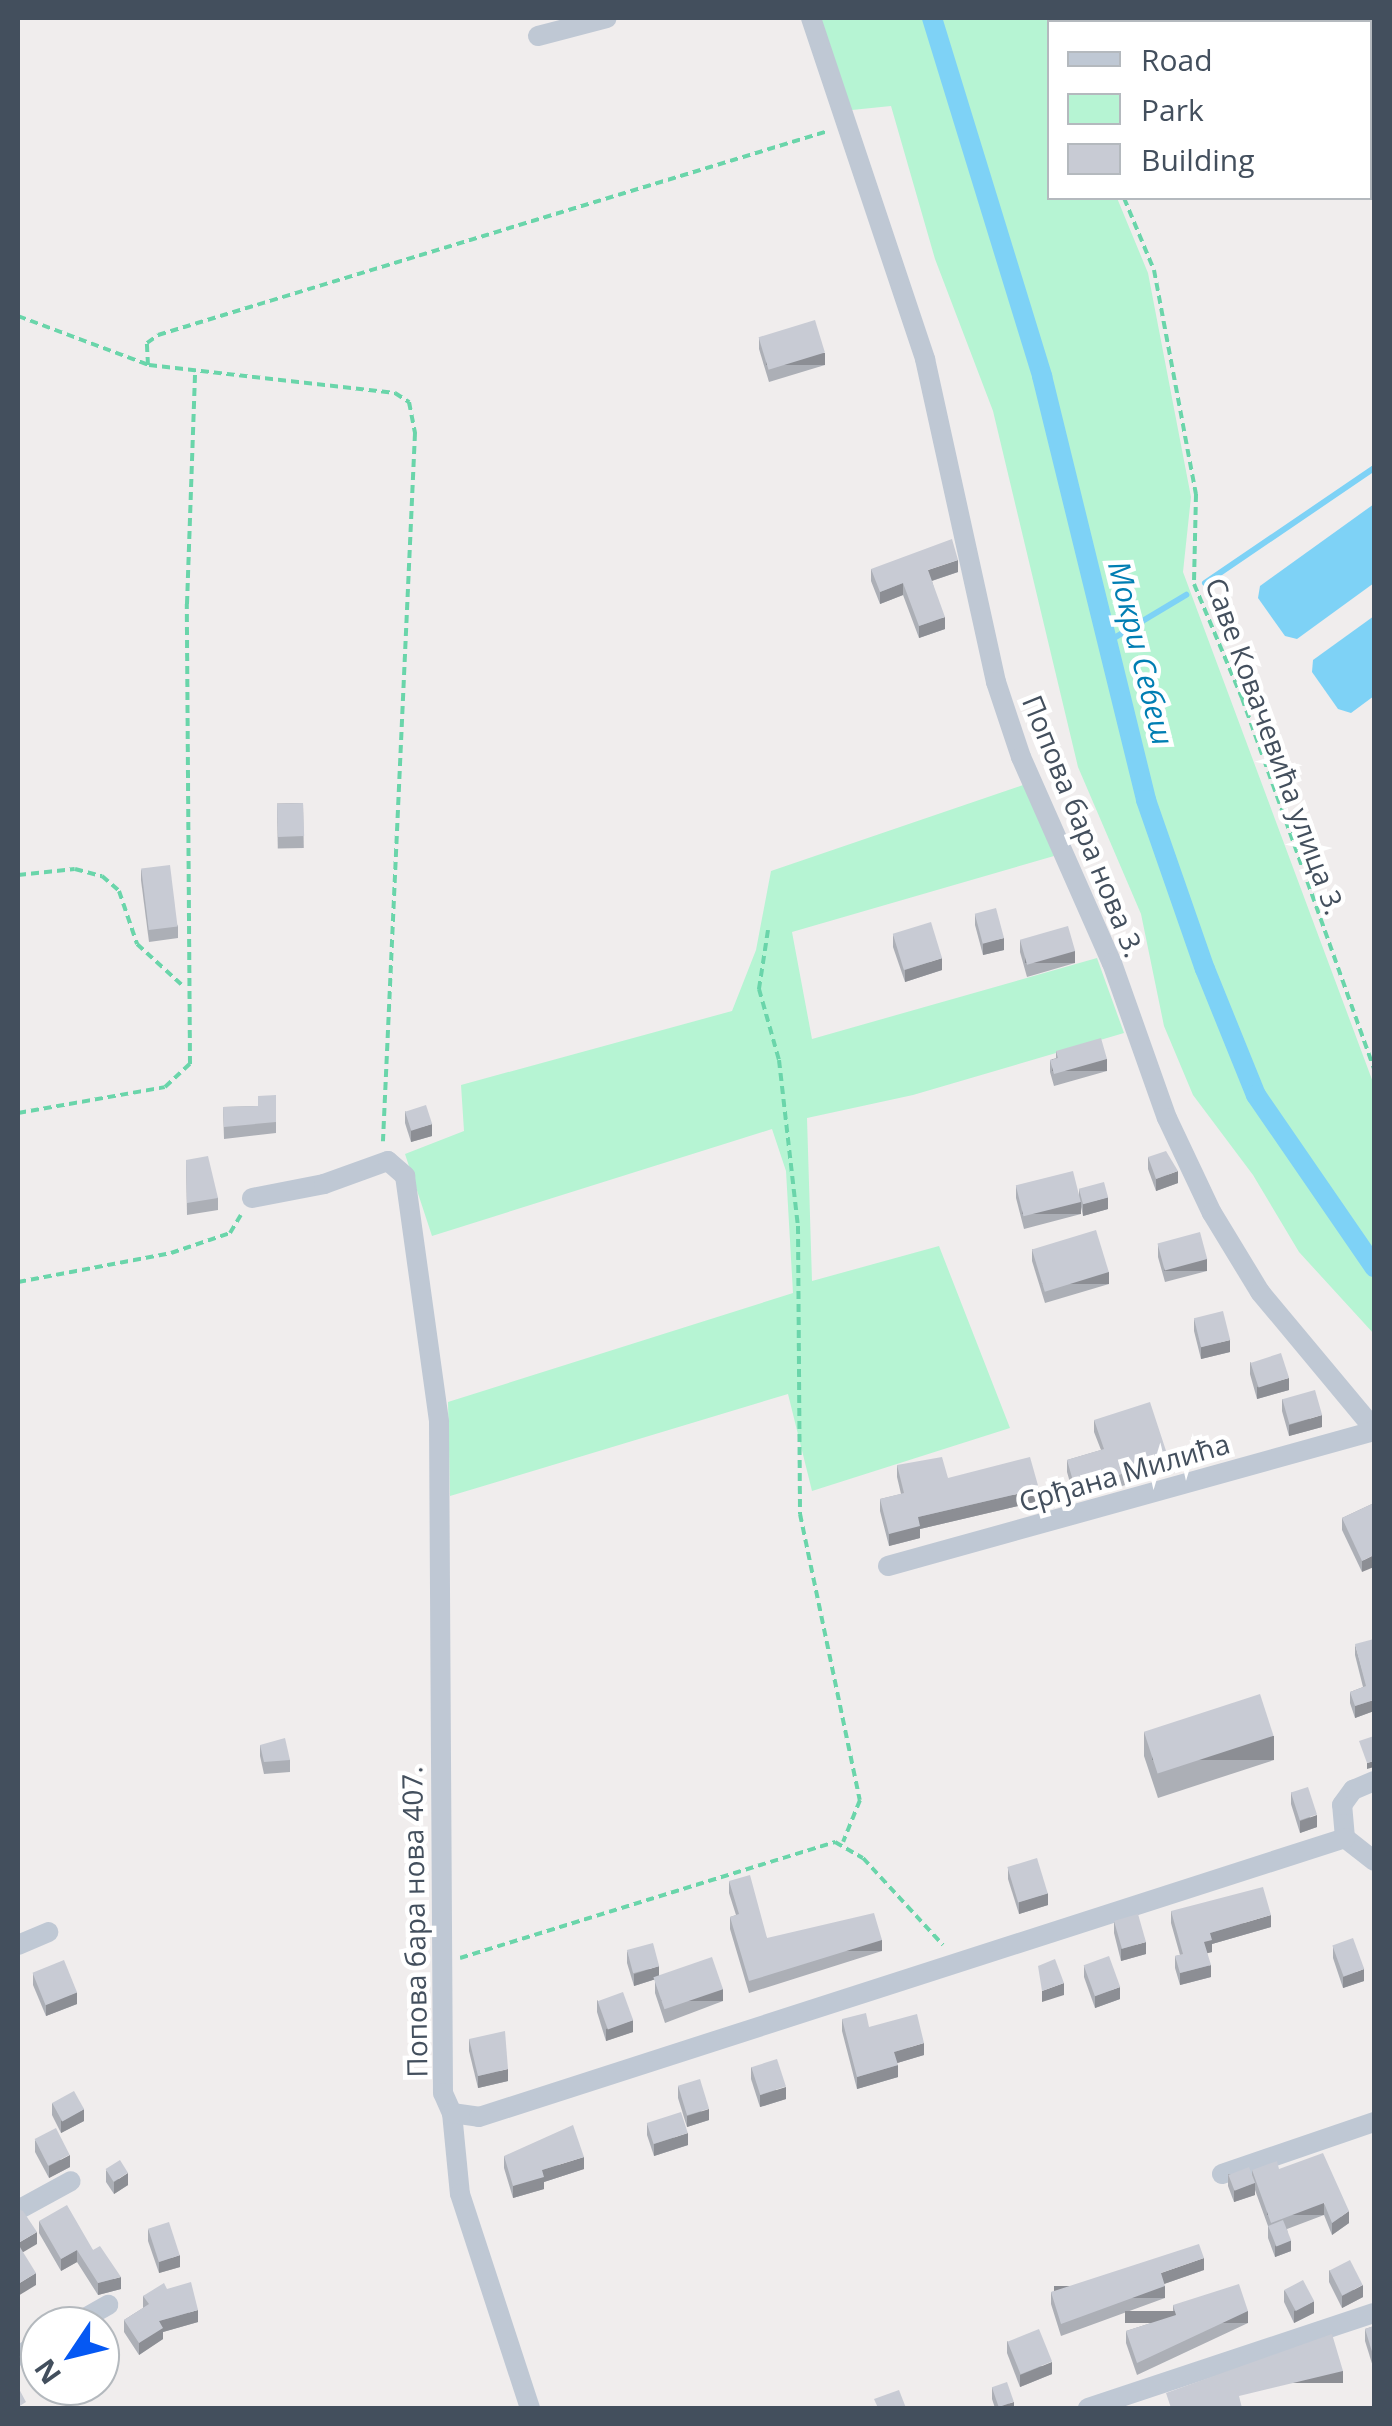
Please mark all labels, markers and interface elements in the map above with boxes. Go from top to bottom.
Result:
legend [1047,20,1372,200]
text: Road [1141,39,1213,80]
text: Park [1141,89,1204,130]
text: Building [1141,139,1255,180]
water label: Мокри Себеш [1101,557,1181,749]
street label: Саве Ковачевића улица 3. [1199,573,1353,919]
street label: Попова бара нова 3. [1016,690,1152,962]
street label: Срђана Милића [1015,1426,1233,1518]
street label: Попова бара нова 407. [394,1766,434,2078]
north arrow [20,2306,120,2406]
text: N [25,2352,69,2392]

